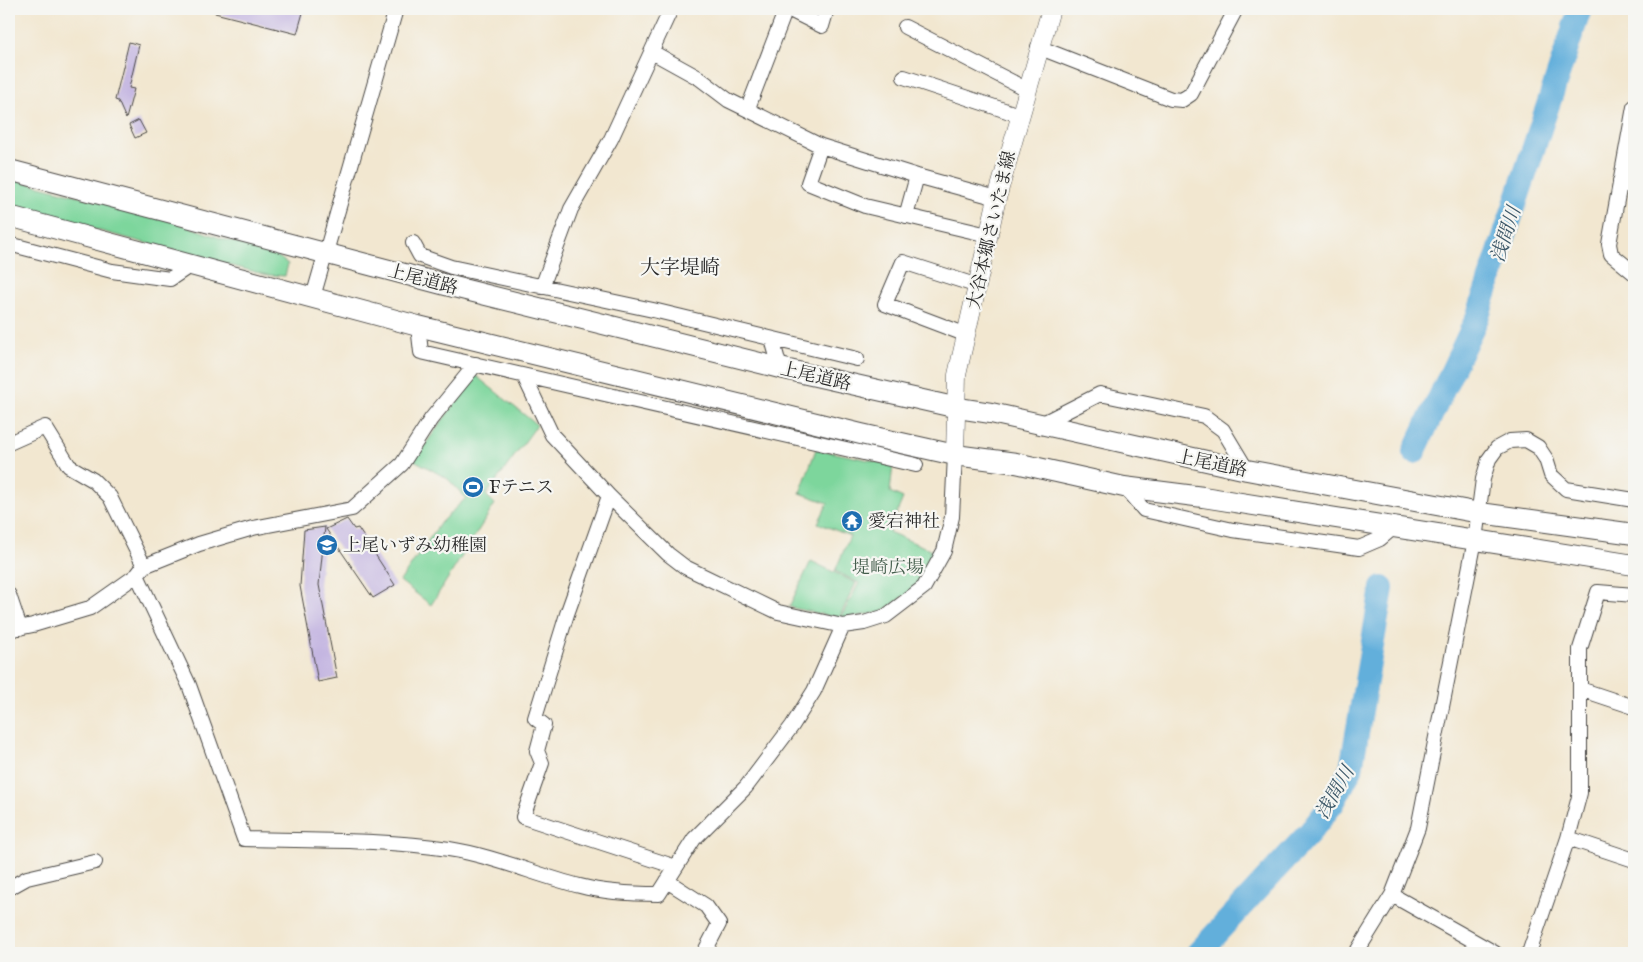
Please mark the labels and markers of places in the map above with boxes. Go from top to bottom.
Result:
sports icon: Fテニス [461,475,485,499]
place label: Fテニス [489,477,554,500]
temple icon: 愛宕神社 [840,509,864,533]
place label: 愛宕神社 [868,511,940,534]
school or university icon: 上尾いずみ幼稚園 [315,533,339,557]
place label: 上尾いずみ幼稚園 [343,535,487,558]

